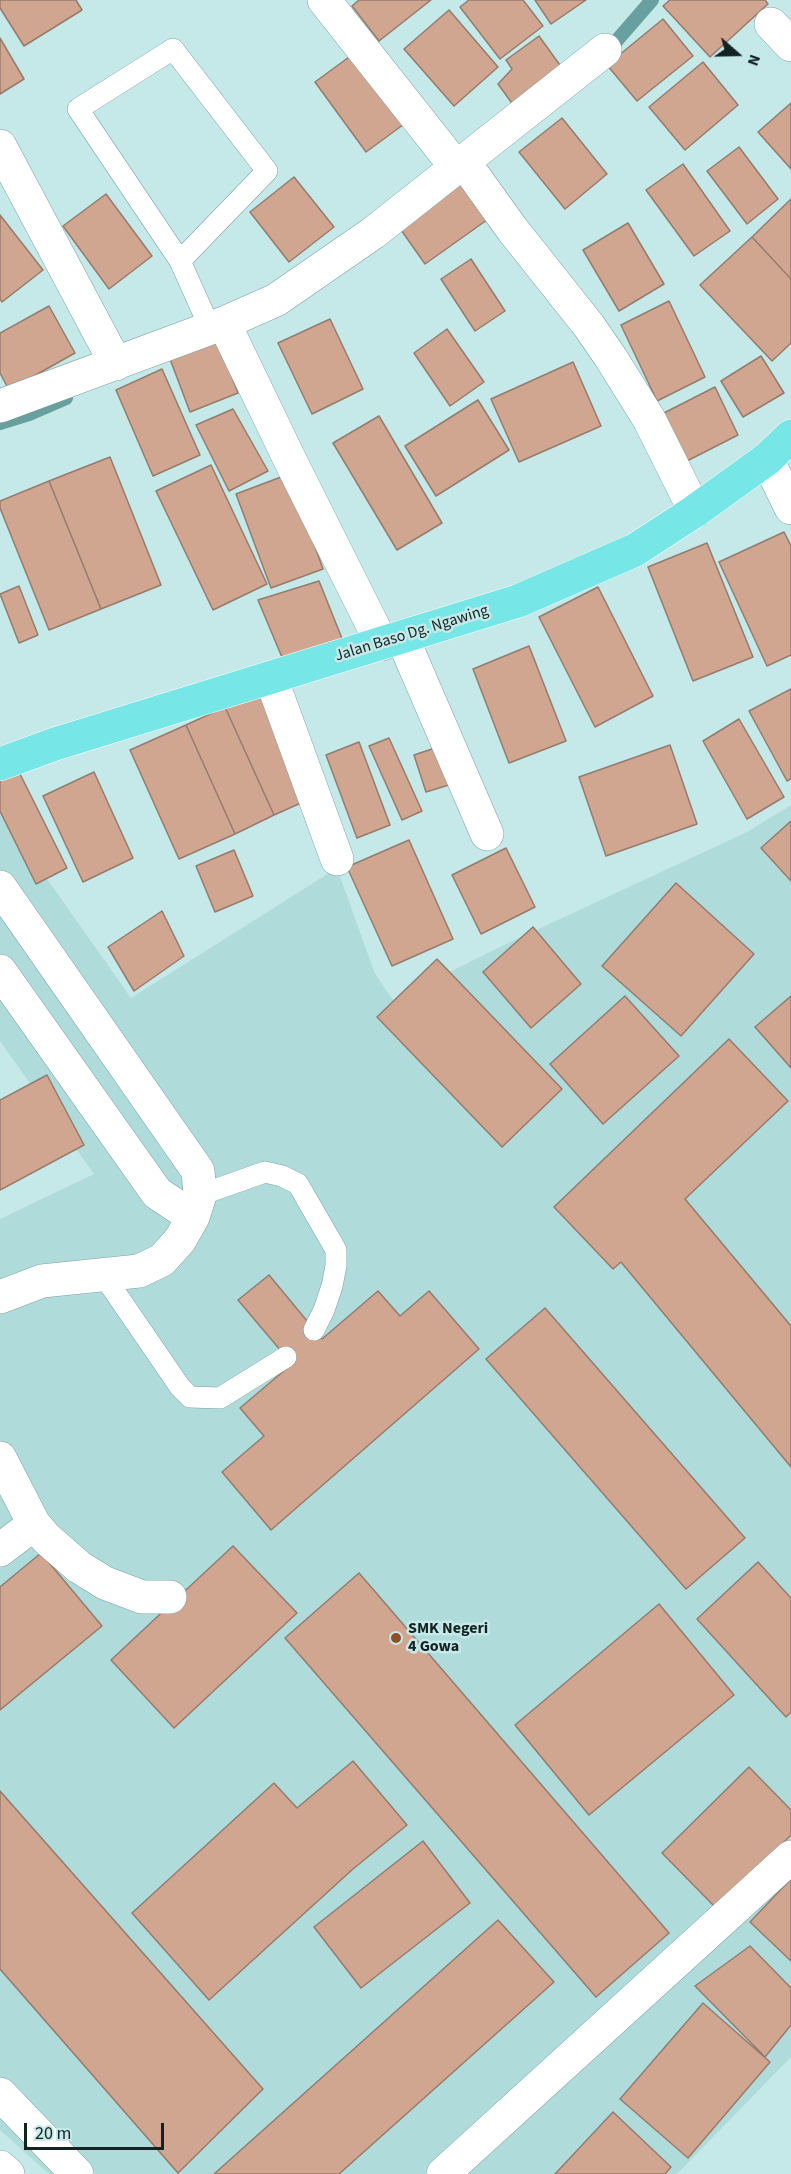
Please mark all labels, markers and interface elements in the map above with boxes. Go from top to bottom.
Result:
north arrow [707,24,767,84]
text: N [742,51,766,69]
street label: Jalan Baso Dg. Ngawing [333,602,491,666]
place label: SMK Negeri 4 Gowa [408,1619,488,1657]
marker: SMK Negeri 4 Gowa [389,1631,403,1645]
scale bar [27,2111,166,2149]
text: 20 m [35,2121,71,2146]

